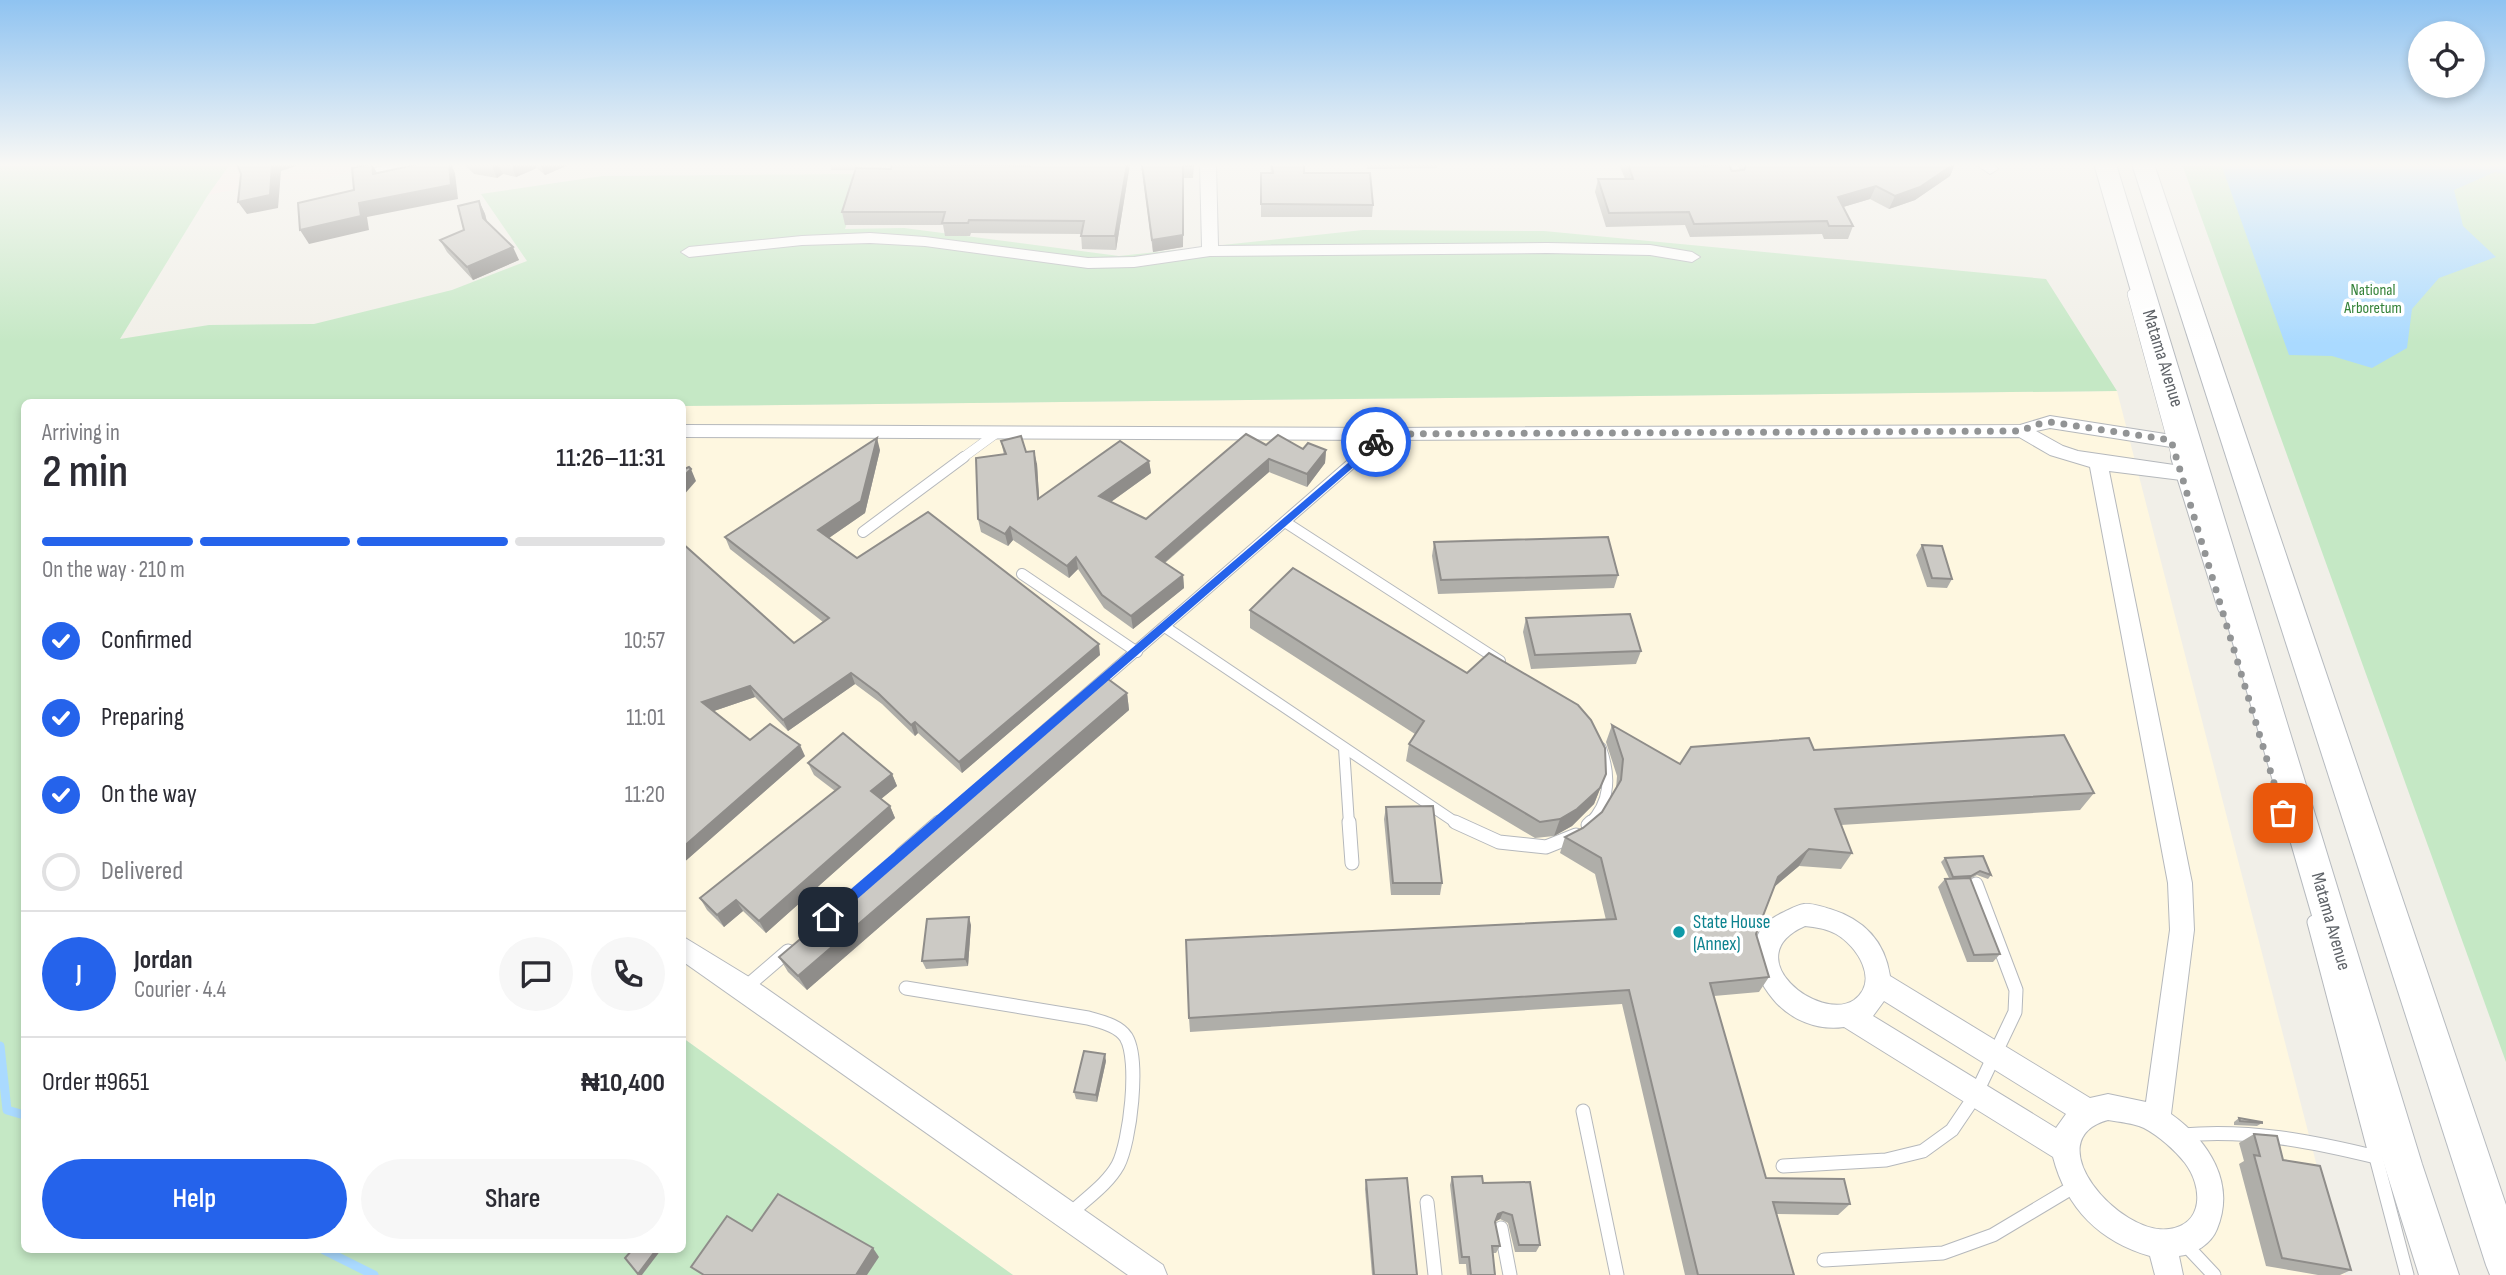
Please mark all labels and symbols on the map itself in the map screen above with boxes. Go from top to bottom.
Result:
park label: National Arboretum [2343,281,2402,318]
street label: Matama Avenue [2137,307,2188,410]
courier [1341,407,1411,477]
pin [2253,783,2313,843]
street label: Matama Avenue [2306,870,2355,973]
pin [798,887,858,947]
place label: State House (Annex) [1693,911,1770,956]
marker: State House (Annex) [1671,924,1687,940]

